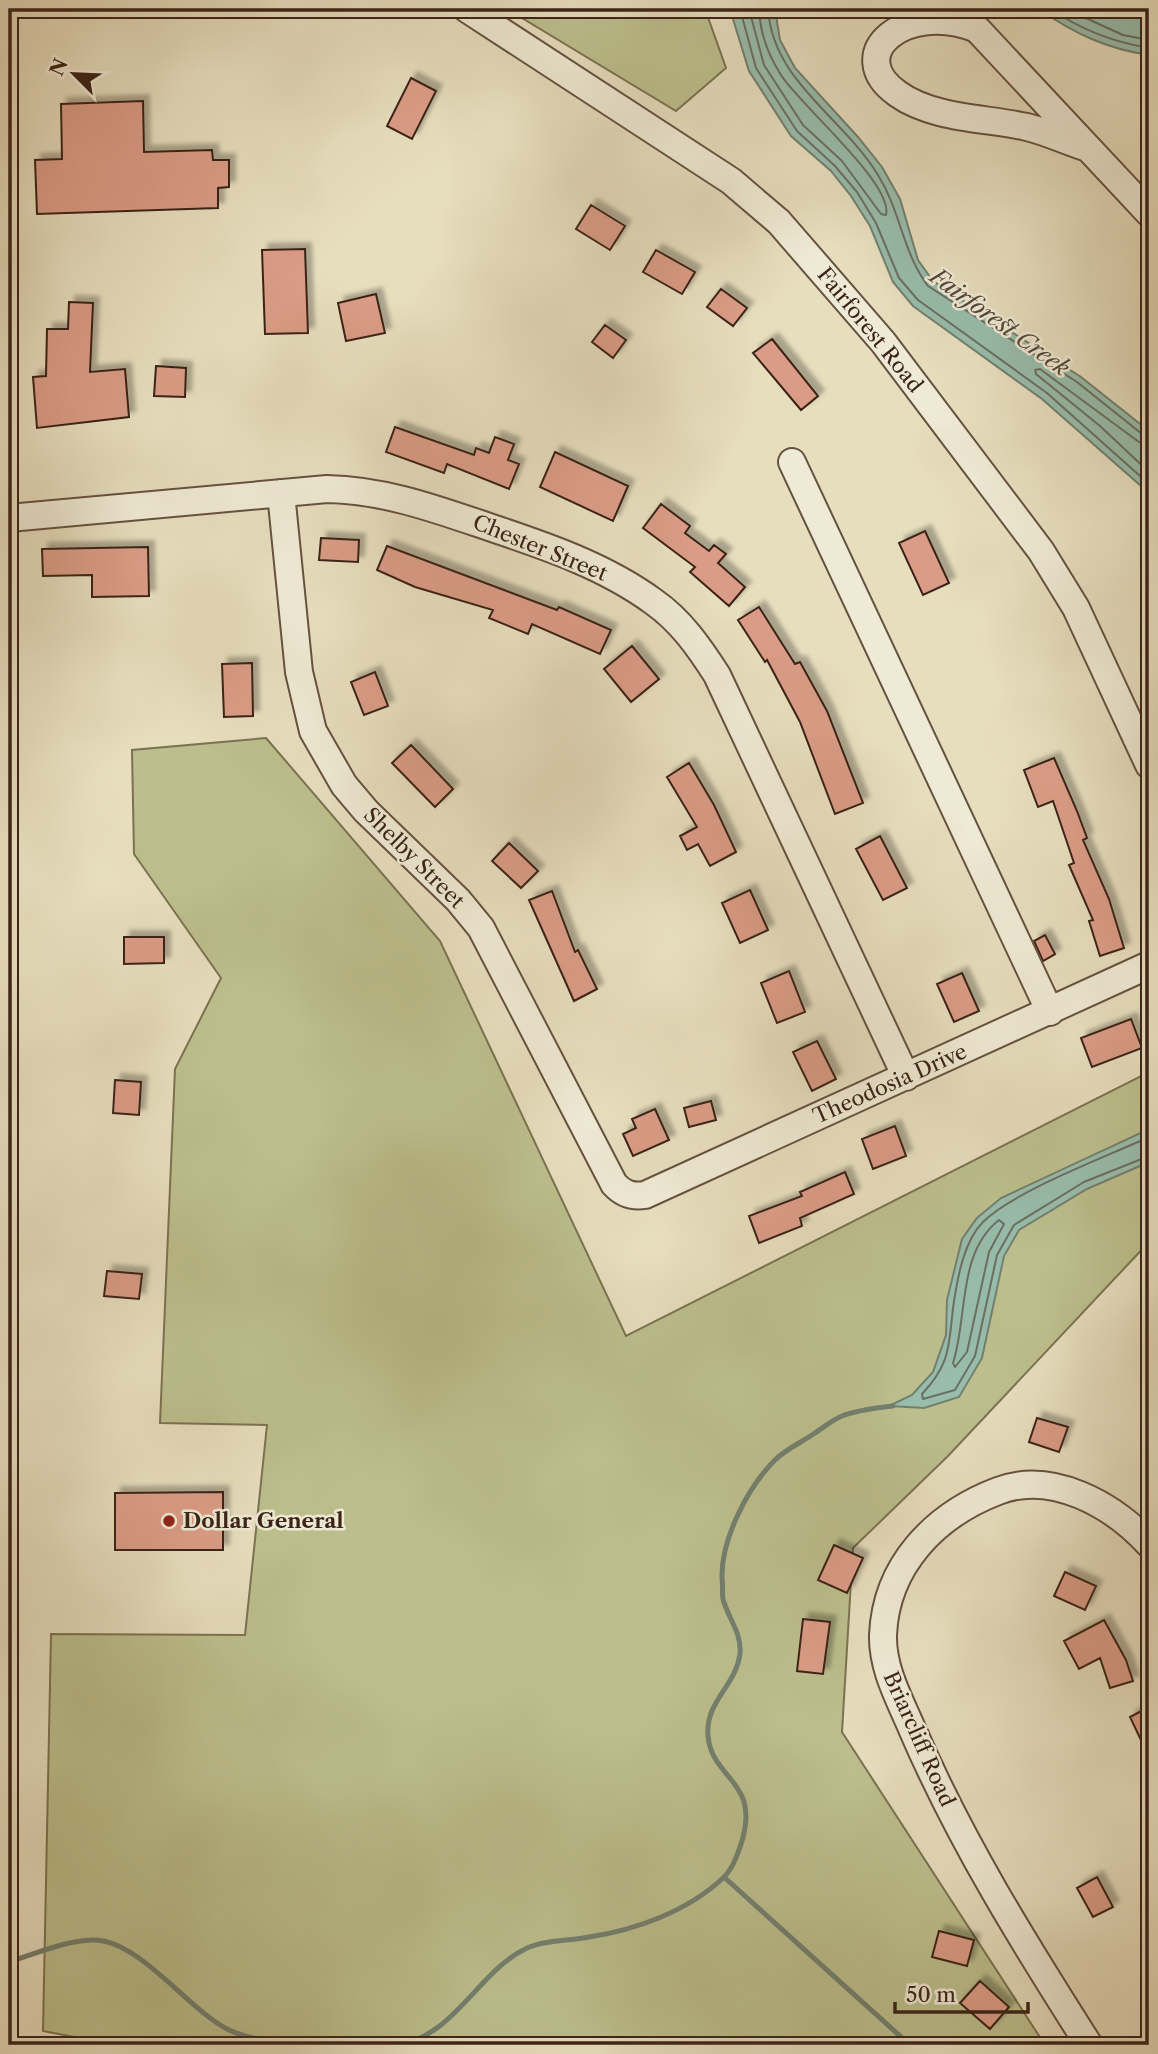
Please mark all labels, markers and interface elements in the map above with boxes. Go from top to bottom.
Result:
north arrow [38,38,108,108]
text: N [45,55,73,80]
water label: Fairforest Creek [923,261,1075,382]
street label: Fairforest Road [812,262,929,397]
street label: Chester Street [469,509,612,586]
street label: Shelby Street [359,802,470,914]
street label: Theodosia Drive [809,1038,971,1129]
place label: Dollar General [183,1508,344,1533]
marker: Dollar General [161,1513,177,1529]
street label: Briarcliff Road [879,1667,960,1810]
scale bar [895,1970,1028,2014]
text: 50 m [906,1982,956,2007]

